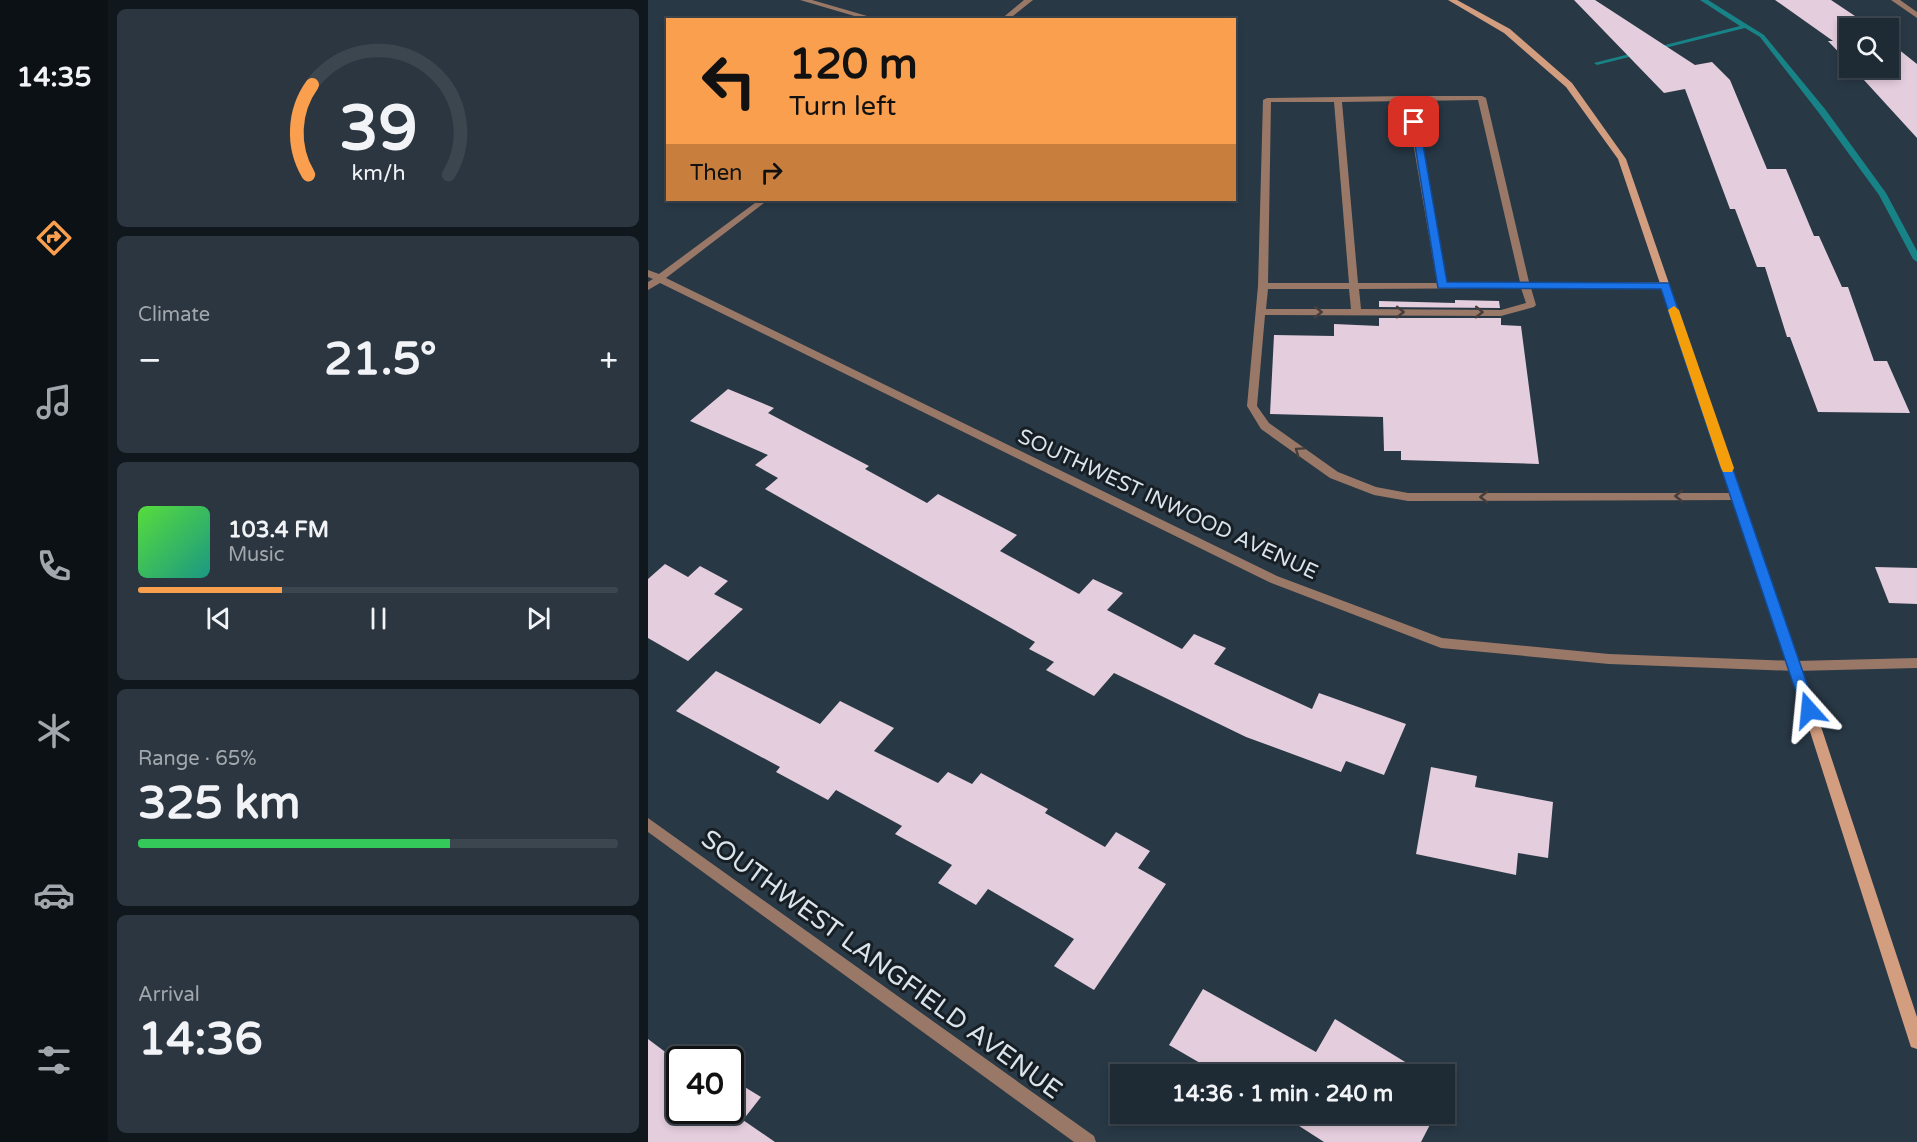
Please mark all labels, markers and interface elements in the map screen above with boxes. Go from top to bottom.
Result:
map controls [1839,18,1899,78]
button: search [1839,18,1899,78]
text: 120 m [789,39,918,90]
icon: left [690,42,768,120]
text: 14:35 [17,61,91,94]
text: Turn left [789,90,896,123]
text: 39 [339,92,417,167]
pin [1388,96,1439,147]
icon: arrive [1397,105,1430,138]
icon: right [755,156,788,189]
text: km/h [351,160,405,186]
text: Then [690,160,743,186]
icon: directions [33,217,75,259]
text: Climate [138,303,210,327]
one-way arrow [1313,306,1322,318]
one-way arrow [1396,306,1405,318]
one-way arrow [1475,306,1484,318]
text: 21.5° [324,333,437,387]
text: − [138,341,162,380]
text: + [599,341,618,380]
icon: music [33,381,75,423]
street label: SOUTHWEST INWOOD AVENUE [1014,424,1322,585]
one-way arrow [1295,447,1306,458]
one-way arrow [1674,490,1683,502]
one-way arrow [1479,491,1488,503]
text: 103.4 FM [228,517,329,543]
text: Music [228,543,284,567]
icon: phone [33,545,75,587]
icon: previous [202,602,235,635]
icon: pause [362,602,395,635]
icon: next [522,602,555,635]
position arrow [1777,678,1841,742]
icon: climate [33,710,75,752]
text: Range · 65% [138,747,257,771]
text: 325 km [138,777,300,831]
street label: SOUTHWEST LANGFIELD AVENUE [695,823,1068,1106]
icon: car [33,874,75,916]
text: Arrival [138,983,200,1007]
text: 14:36 [138,1013,263,1067]
icon: filters [33,1039,75,1081]
speed limit sign: 40 [666,1046,744,1124]
text: 14:36 · 1 min · 240 m [1172,1081,1393,1107]

